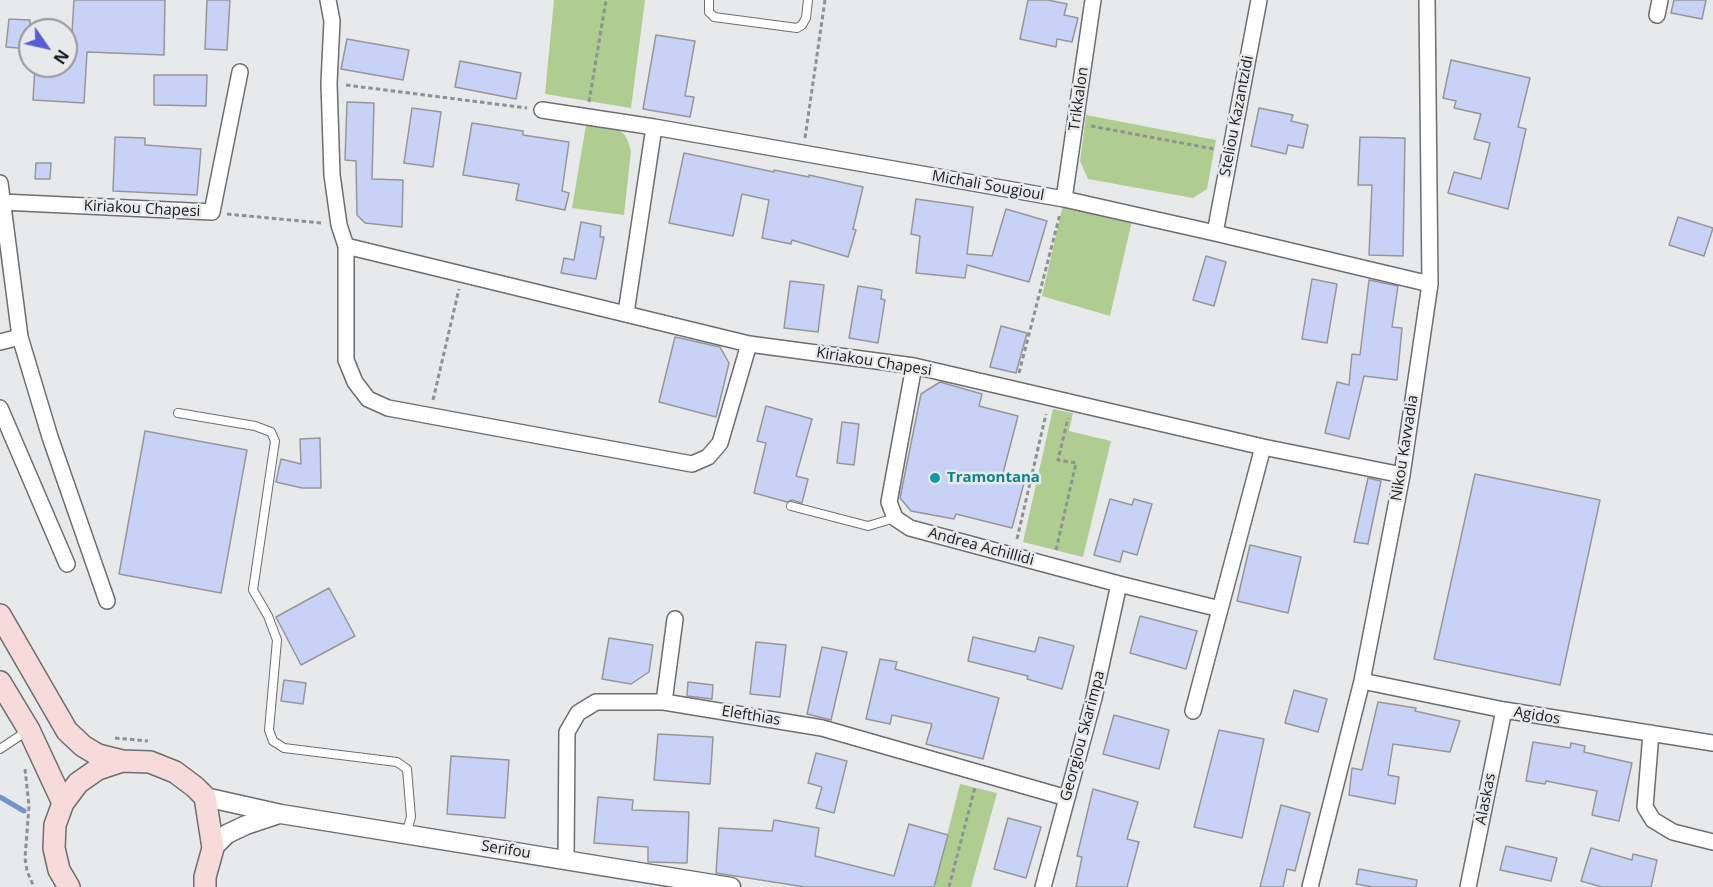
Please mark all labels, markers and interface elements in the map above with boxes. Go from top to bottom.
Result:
north arrow [18,18,78,78]
text: N [49,45,74,68]
street label: Steliou Kazantzidi [1216,54,1258,178]
street label: Trikkalon [1066,66,1092,132]
street label: Michali Sougioul [930,167,1046,205]
street label: Kiriakou Chapesi [83,197,201,221]
street label: Kiriakou Chapesi [815,344,933,380]
street label: Nikou Kavvadia [1388,394,1422,502]
place label: Tramontana [947,469,1040,487]
marker: Tramontana [928,471,942,485]
street label: Andrea Achillidi [926,524,1036,570]
street label: Georgiou Skarimpa [1057,669,1109,803]
street label: Elefthias [720,702,782,730]
street label: Agidos [1512,703,1562,729]
street label: Alaskas [1472,772,1500,826]
street label: Serifou [480,837,532,863]

